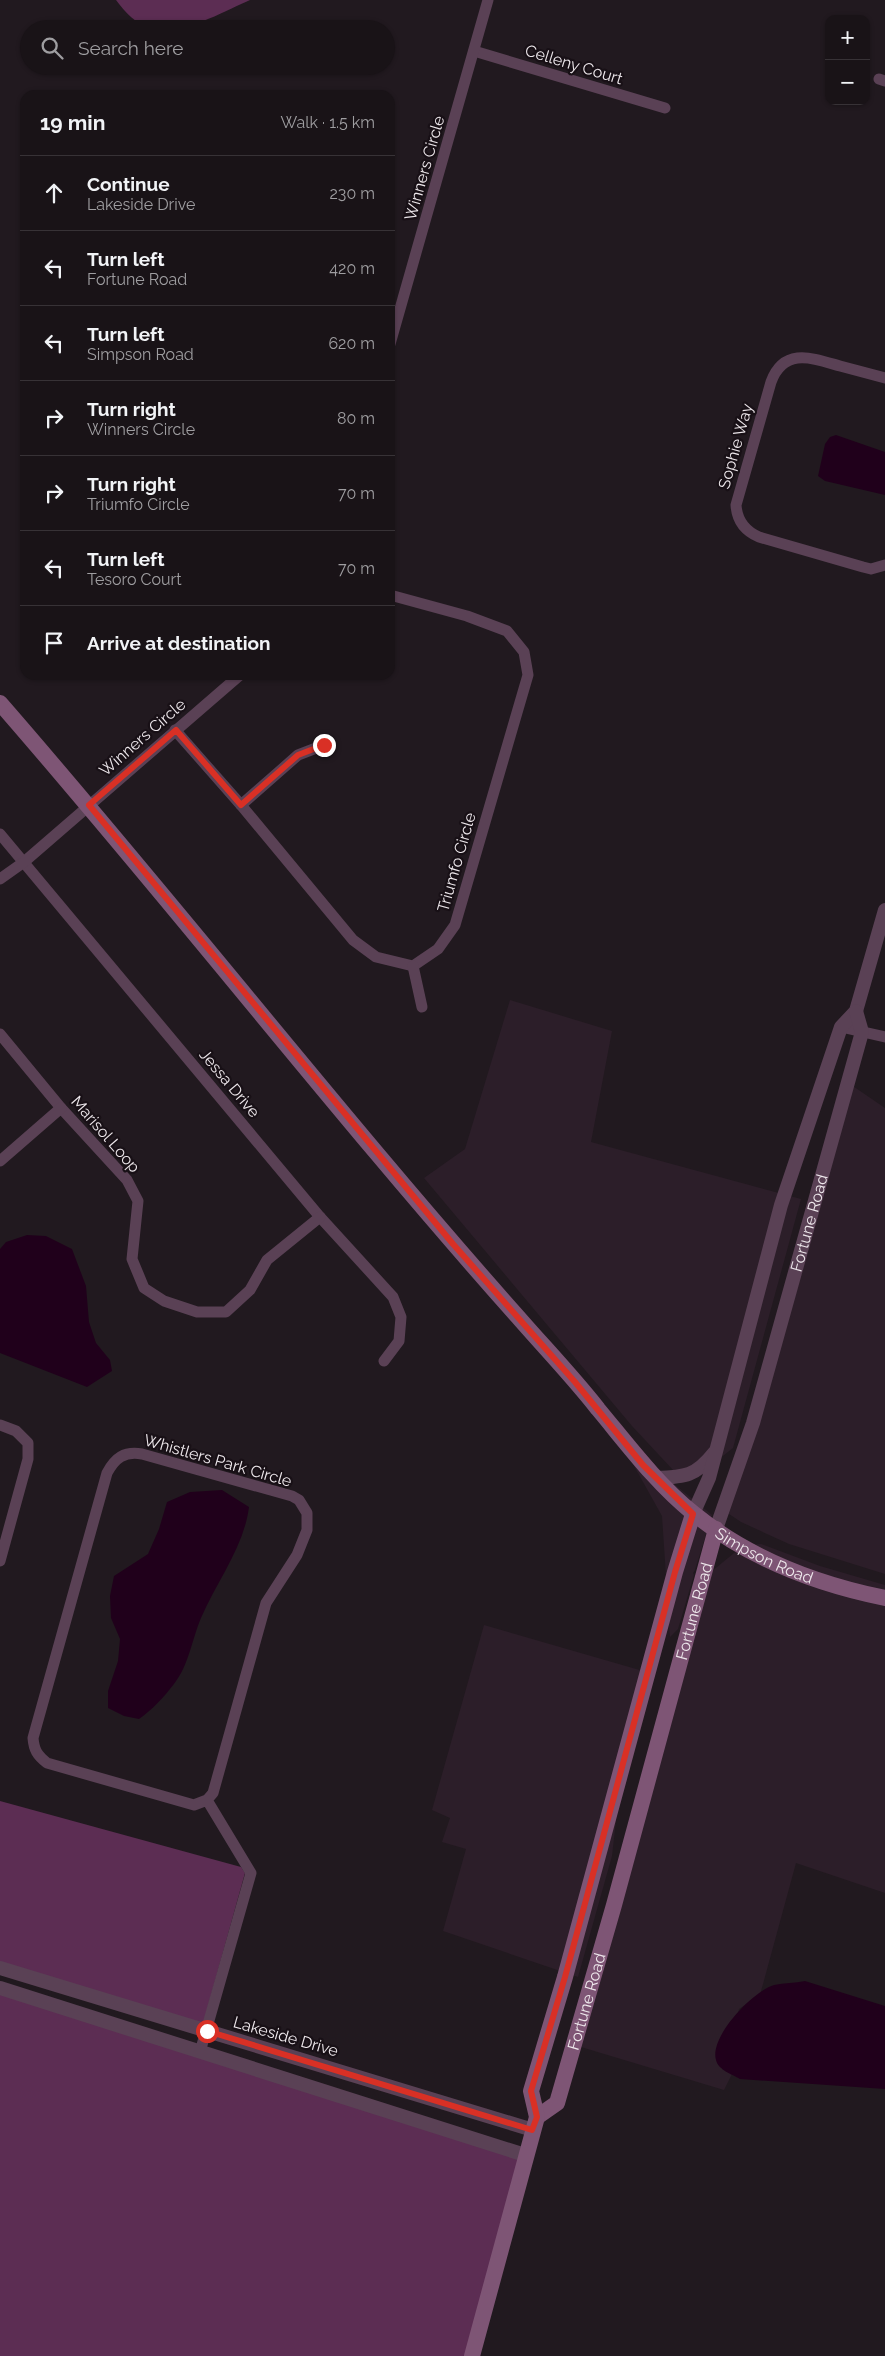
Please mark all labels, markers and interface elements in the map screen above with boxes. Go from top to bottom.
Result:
map controls [825,15,870,105]
button: + [825,15,870,60]
search box [20,20,395,75]
icon: search [38,34,66,62]
text: Search here [78,37,184,59]
street label: Celleny Court [523,41,625,89]
button: − [825,60,870,105]
text: 19 min [40,110,105,135]
text: Walk · 1.5 km [281,113,375,132]
street label: Winners Circle [400,114,449,223]
text: Continue [87,173,170,195]
icon: ahead [40,179,68,207]
text: 230 m [330,184,375,203]
text: Lakeside Drive [87,195,195,214]
text: Turn left [87,248,164,270]
icon: left [40,254,68,282]
text: 420 m [329,259,375,278]
text: Fortune Road [87,270,187,289]
text: Turn left [87,323,164,345]
icon: left [40,329,68,357]
text: 620 m [328,334,375,353]
text: Simpson Road [87,345,194,364]
text: Turn right [87,398,176,420]
street label: Sophie Way [714,401,757,491]
icon: right [40,404,68,432]
text: 80 m [337,409,375,428]
text: Winners Circle [87,420,195,439]
text: Turn right [87,473,176,495]
icon: right [40,479,68,507]
text: 70 m [338,484,375,503]
text: Triumfo Circle [87,495,190,514]
text: Turn left [87,548,164,570]
icon: left [40,554,68,582]
text: 70 m [338,559,375,578]
text: Tesoro Court [87,570,182,589]
icon: arrive [40,629,68,657]
text: Arrive at destination [87,632,271,654]
street label: Winners Circle [95,695,189,780]
route end [313,734,336,757]
street label: Triumfo Circle [433,810,480,914]
street label: Jessa Drive [196,1045,264,1121]
street label: Marisol Loop [67,1092,144,1177]
street label: Fortune Road [787,1172,832,1274]
street label: Whistlers Park Circle [142,1430,294,1491]
street label: Simpson Road [712,1524,816,1588]
street label: Fortune Road [672,1560,717,1662]
street label: Fortune Road [564,1951,610,2052]
street label: Lakeside Drive [231,2012,341,2061]
route start [196,2020,219,2043]

